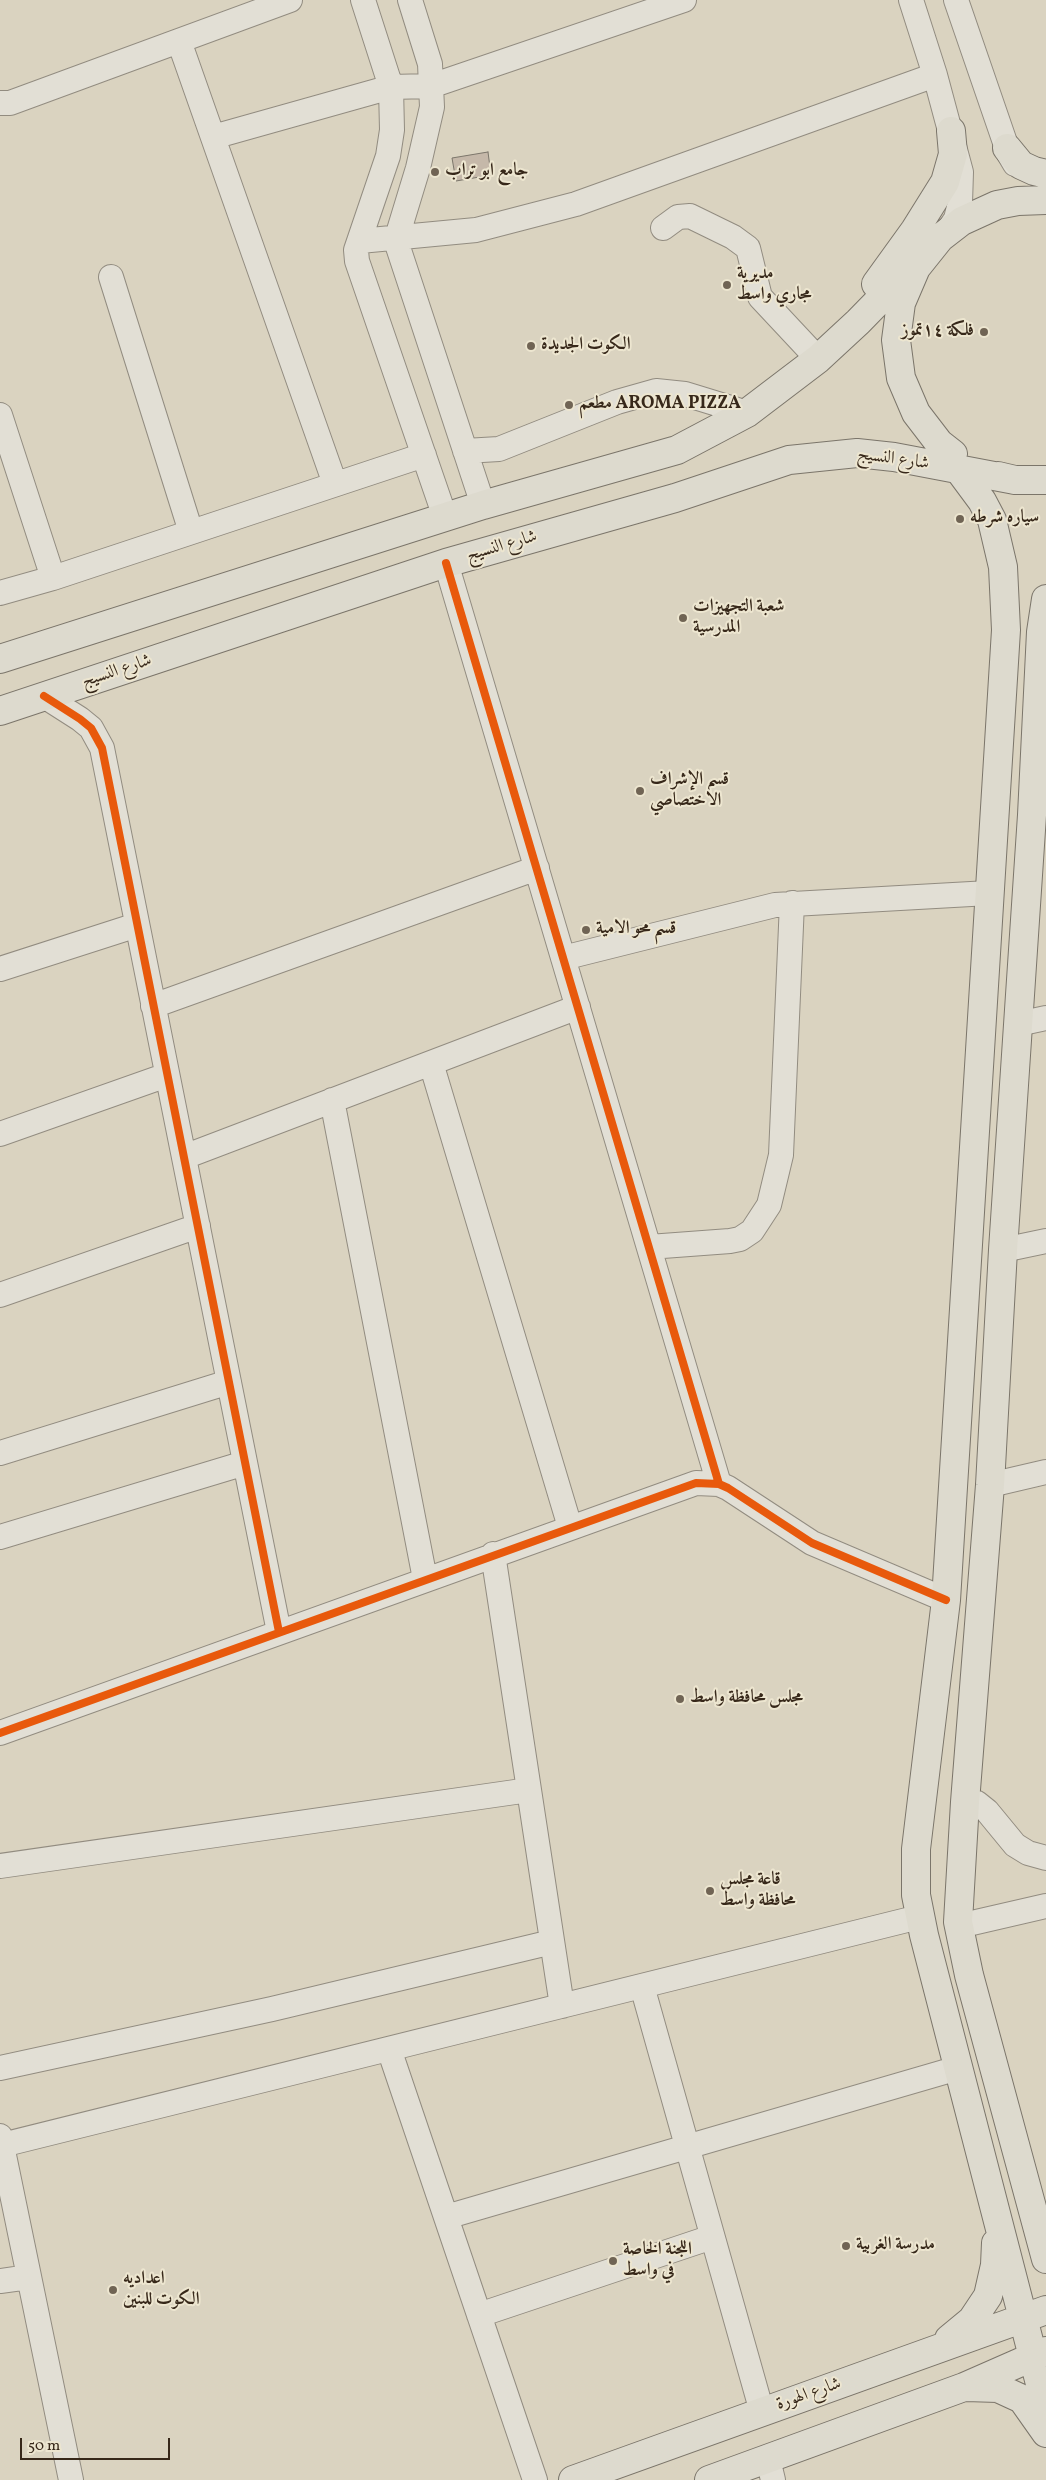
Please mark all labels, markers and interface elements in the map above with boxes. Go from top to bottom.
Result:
place label: جامع ابو تراب [445,161,528,183]
marker: جامع ابو تراب [429,166,441,178]
place label: مديرية مجاري واسط [737,264,811,306]
marker: مديرية مجاري واسط [721,279,733,291]
place label: فلكة ١٤تموز [901,321,974,343]
marker: فلكة ١٤تموز [978,326,990,338]
place label: الكوت الجديدة [541,335,631,357]
marker: الكوت الجديدة [525,340,537,352]
place label: مطعم AROMA PIZZA [579,394,741,416]
marker: مطعم AROMA PIZZA [563,399,575,411]
street label: شارع النسيج [856,444,930,476]
place label: سياره شرطه [970,508,1039,530]
marker: سياره شرطه [954,513,966,525]
street label: شارع النسيج [464,527,540,567]
place label: شعبة التجهيزات المدرسية [693,597,785,640]
marker: شعبة التجهيزات المدرسية [677,612,689,624]
street label: شارع النسيج [79,651,155,693]
place label: قسم الإشراف الاختصاصي [650,770,729,812]
marker: قسم الإشراف الاختصاصي [634,785,646,797]
place label: قسم محو الامية [596,919,676,941]
marker: قسم محو الامية [580,924,592,936]
place label: مجلس محافظة واسط [690,1688,803,1710]
marker: مجلس محافظة واسط [674,1693,686,1705]
place label: قاعة مجلس محافظة واسط [720,1870,796,1912]
marker: قاعة مجلس محافظة واسط [704,1885,716,1897]
place label: مدرسة الغربية [856,2235,935,2257]
place label: اللجنة الخاصة في واسط [623,2240,692,2282]
marker: مدرسة الغربية [840,2240,852,2252]
marker: اللجنة الخاصة في واسط [607,2255,619,2267]
place label: اعداديه الكوت للبنين [123,2269,200,2312]
marker: اعداديه الكوت للبنين [107,2284,119,2296]
street label: شارع الهورة [774,2374,844,2416]
scale bar [22,2428,172,2460]
text: 50 m [28,2436,60,2457]

